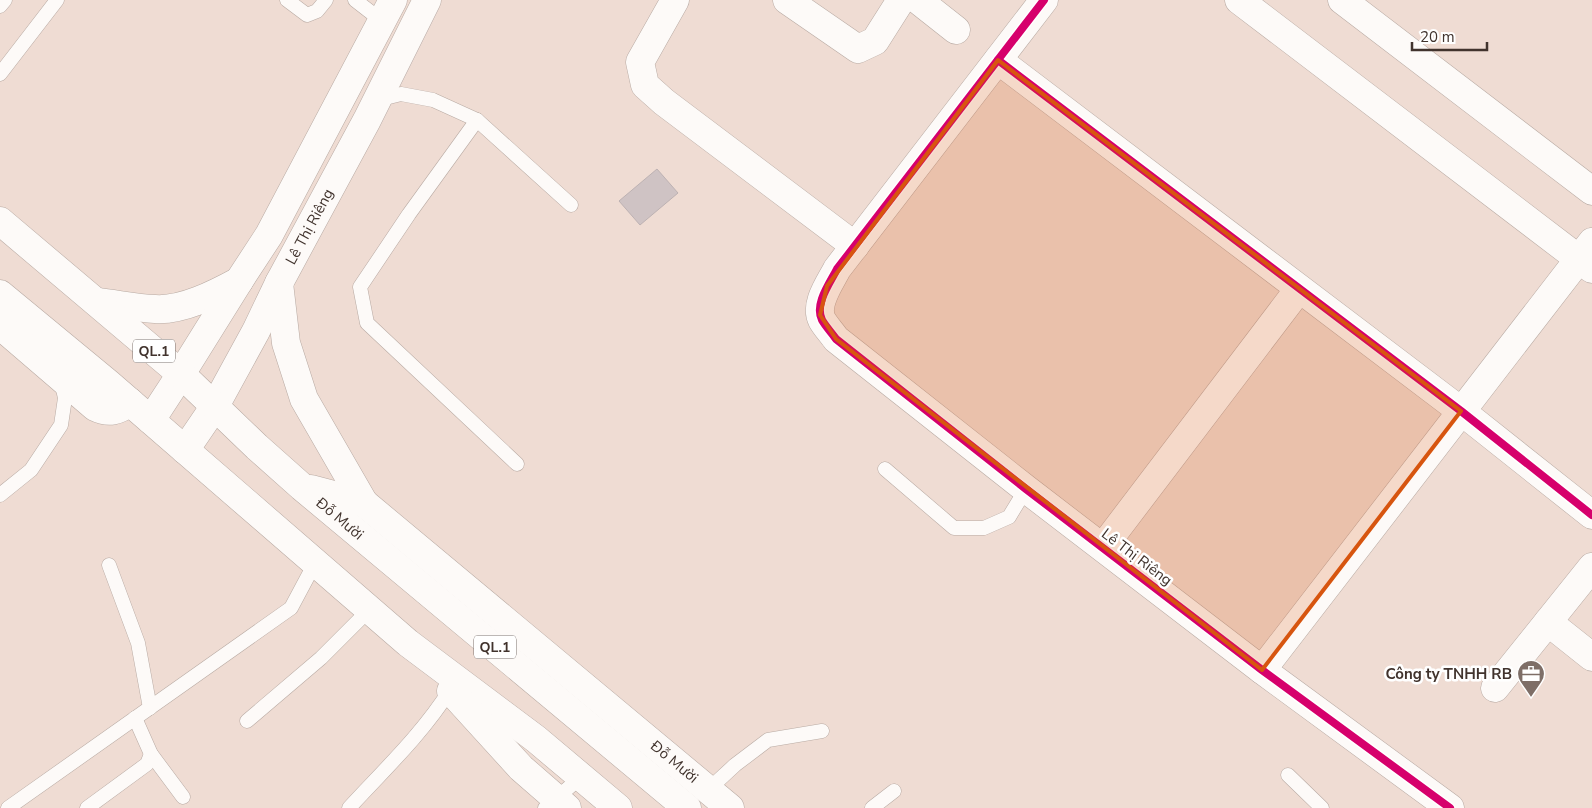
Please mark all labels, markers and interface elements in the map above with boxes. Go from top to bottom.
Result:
scale bar [1412,20,1487,52]
text: 20 m [1420,27,1455,47]
street label: Lê Thị Riêng [281,185,338,268]
road number: QL.1 [133,340,175,362]
street label: Đỗ Mười [311,492,368,544]
street label: Lê Thị Riêng [1098,524,1176,590]
road number: QL.1 [474,636,516,659]
office icon: Công ty TNHH RB [1516,659,1546,698]
place label: Công ty TNHH RB [1386,664,1512,684]
street label: Đỗ Mười [646,735,703,787]

